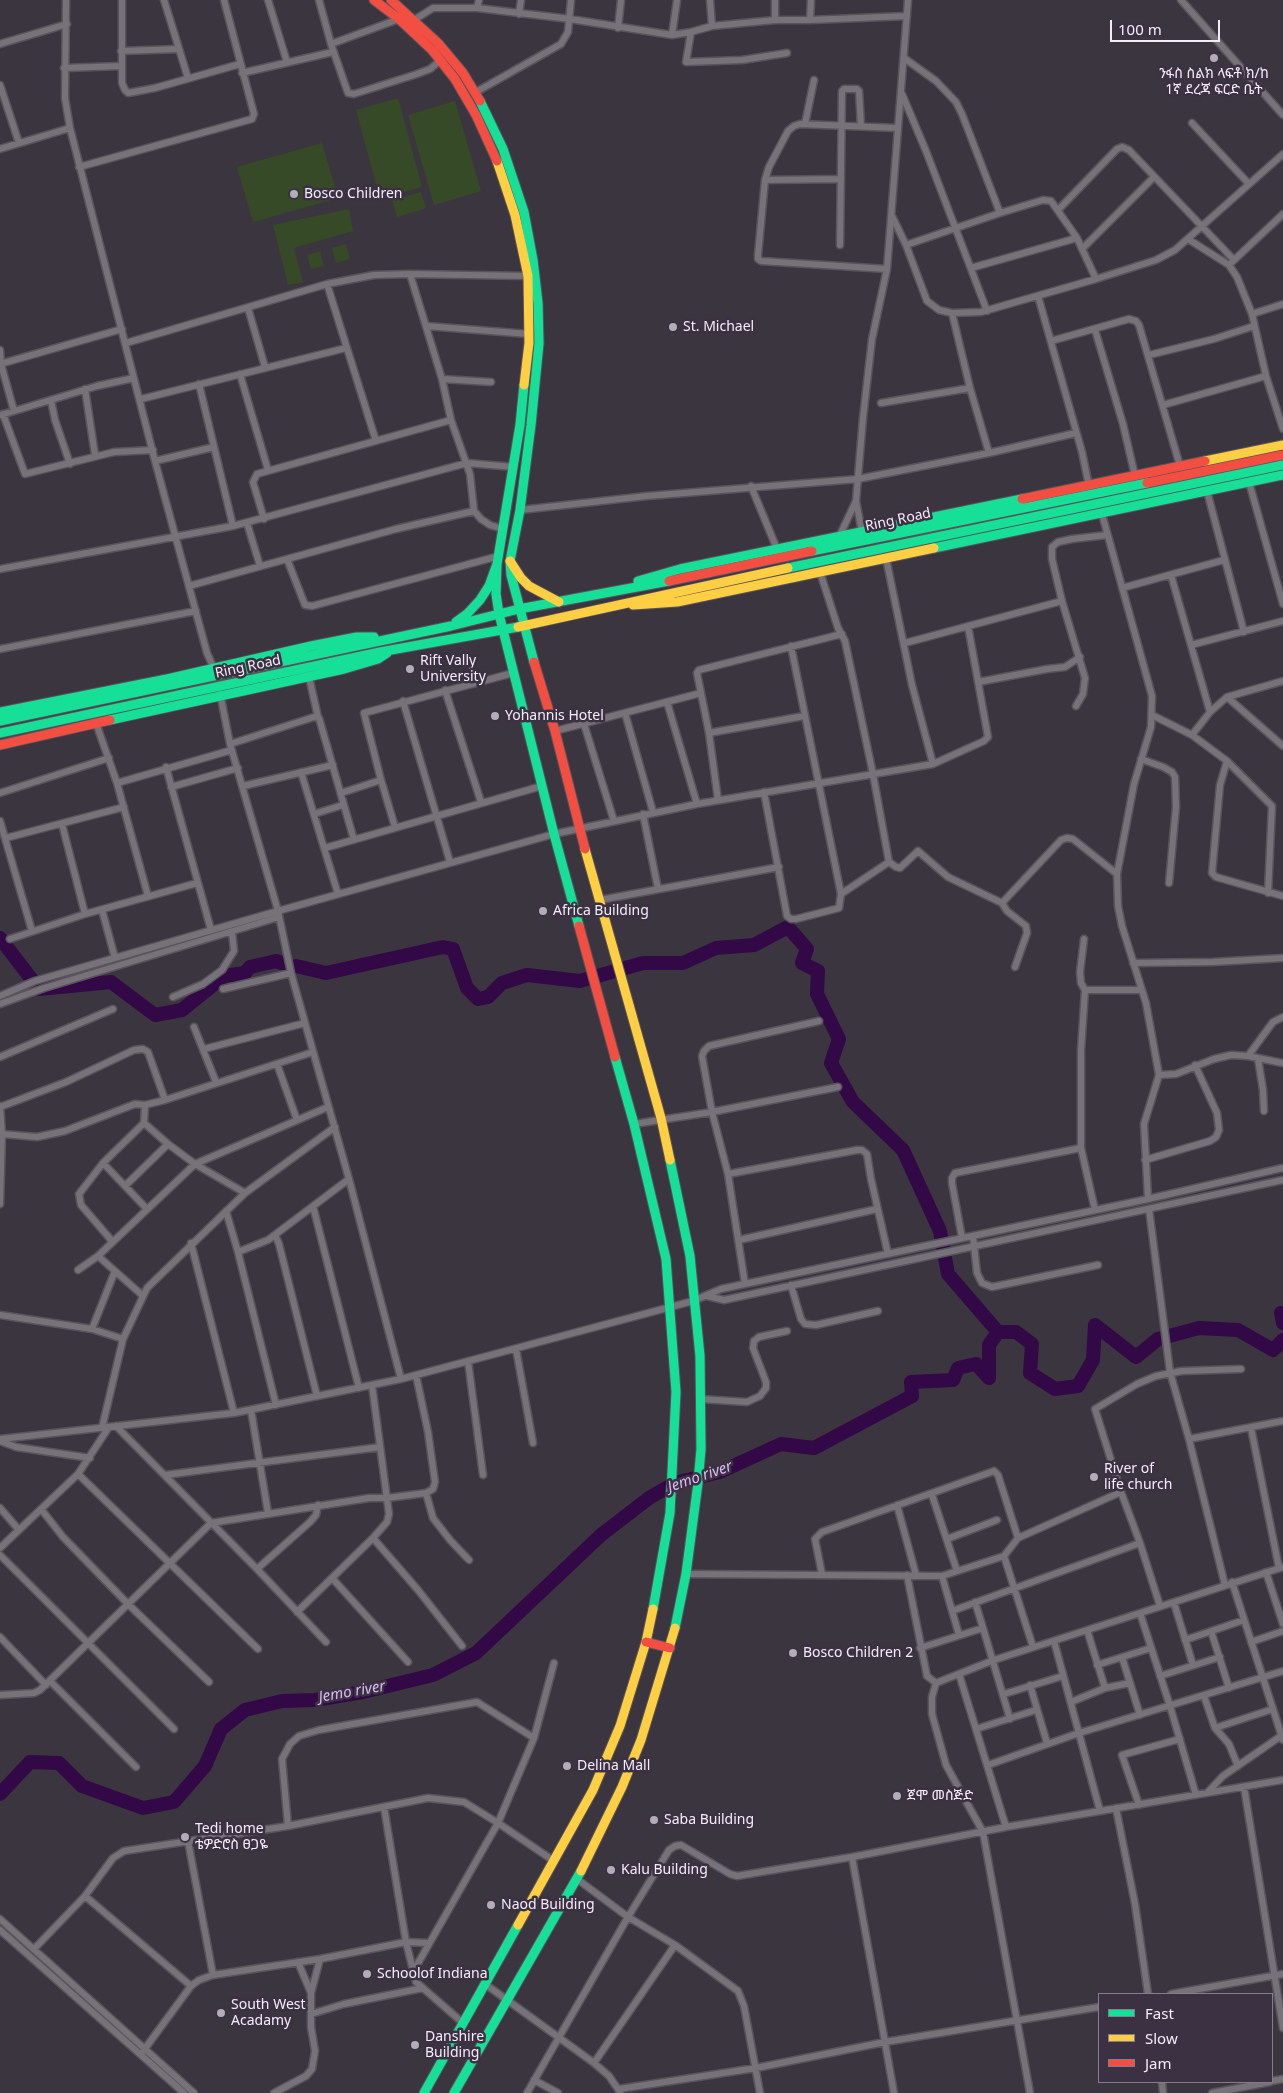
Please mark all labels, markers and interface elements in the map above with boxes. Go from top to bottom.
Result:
scale bar [1113,10,1223,42]
text: 100 m [1118,19,1162,39]
marker: ንፋስ ስልክ ላፍቶ ክ/ከ 1ኛ ደረጃ ፍርድ ቤት [1208,52,1220,64]
place label: ንፋስ ስልክ ላፍቶ ክ/ከ 1ኛ ደረጃ ፍርድ ቤት [1159,66,1269,98]
place label: Bosco Children [304,186,402,202]
marker: Bosco Children [288,188,300,200]
place label: St. Michael [683,319,754,335]
marker: St. Michael [667,321,679,333]
street label: Ring Road [864,505,932,535]
street label: Ring Road [214,652,282,682]
place label: Rift Vally University [420,653,486,686]
marker: Rift Vally University [404,663,416,675]
place label: Yohannis Hotel [505,708,604,724]
marker: Yohannis Hotel [489,710,501,722]
place label: Africa Building [553,903,649,919]
marker: Africa Building [537,905,549,917]
water label: Jemo river [665,1458,735,1496]
place label: River of life church [1104,1461,1172,1494]
marker: River of life church [1088,1471,1100,1483]
place label: Bosco Children 2 [803,1645,913,1661]
marker: Bosco Children 2 [787,1647,799,1659]
water label: Jemo river [317,1677,387,1707]
place label: Delina Mall [577,1758,650,1774]
marker: Delina Mall [561,1760,573,1772]
place label: ጀሞ መስጅድ [907,1788,973,1804]
marker: ጀሞ መስጅድ [891,1790,903,1802]
place label: Saba Building [664,1812,754,1828]
marker: Saba Building [648,1814,660,1826]
place label: Tedi home ቴዎድሮስ ፀጋዬ [195,1821,268,1854]
marker: Tedi home ቴዎድሮስ ፀጋዬ [179,1831,191,1843]
place label: Kalu Building [621,1862,708,1878]
marker: Kalu Building [605,1864,617,1876]
place label: Naod Building [501,1897,595,1913]
marker: Naod Building [485,1899,497,1911]
place label: Schoolof Indiana [377,1966,488,1982]
marker: Schoolof Indiana [361,1968,373,1980]
legend [1098,1993,1273,2083]
place label: South West Acadamy [231,1997,306,2030]
text: Fast [1145,2003,1174,2023]
marker: South West Acadamy [215,2007,227,2019]
text: Slow [1145,2028,1178,2048]
place label: Danshire Building [425,2029,484,2062]
marker: Danshire Building [409,2039,421,2051]
text: Jam [1145,2053,1172,2073]

